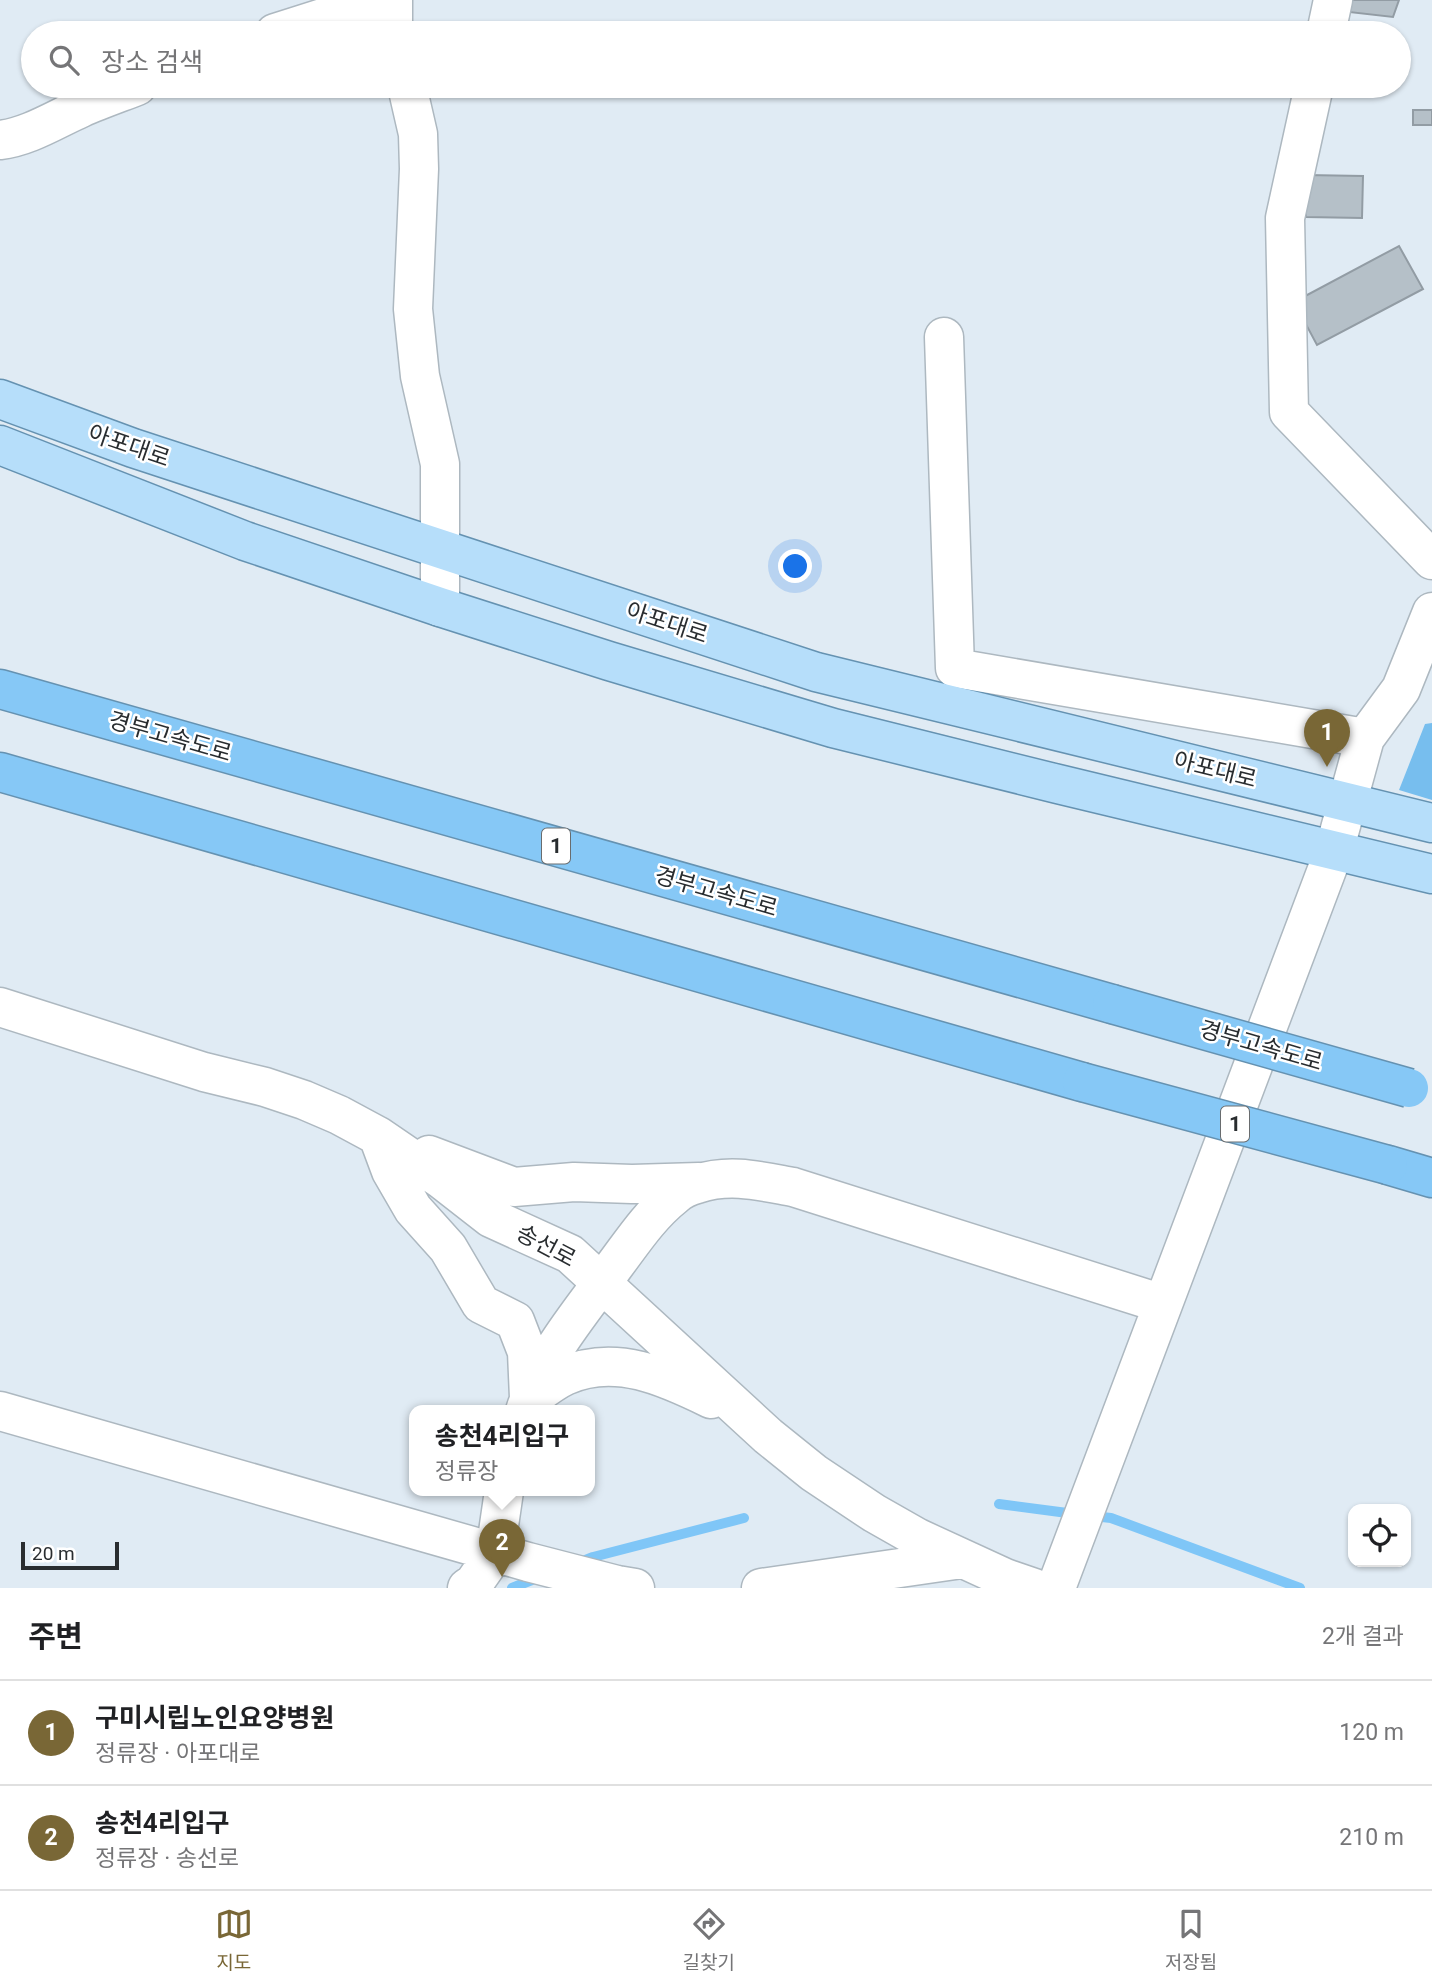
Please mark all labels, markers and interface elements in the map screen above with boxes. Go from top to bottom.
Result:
search box [21,21,1411,98]
icon: search [45,41,83,79]
text: 장소 검색 [101,47,203,77]
street label: 아포대로 [85,419,173,473]
your location [778,549,812,583]
street label: 아포대로 [623,597,711,649]
street label: 경부고속도로 [105,707,235,767]
pin: 1 [1304,709,1350,767]
street label: 아포대로 [1171,747,1259,793]
road number: 1 [542,828,570,864]
street label: 경부고속도로 [651,862,781,922]
street label: 경부고속도로 [1196,1016,1326,1076]
road number: 1 [1221,1106,1249,1142]
street label: 송선로 [512,1219,580,1273]
popup [409,1405,595,1496]
text: 송천4리입구 [435,1421,569,1451]
text: 정류장 [435,1458,498,1485]
map controls [1348,1504,1411,1567]
button: locate [1348,1504,1411,1567]
pin: 2 [479,1519,525,1577]
scale bar [21,1539,119,1571]
text: 20 m [32,1542,75,1565]
text: 주변 [28,1619,83,1654]
text: 2개 결과 [1322,1623,1404,1650]
text: 구미시립노인요양병원 [95,1703,334,1733]
text: 1 [44,1719,58,1746]
text: 120 m [1339,1719,1404,1746]
text: 정류장 · 아포대로 [95,1740,261,1767]
text: 송천4리입구 [95,1808,230,1838]
text: 2 [44,1824,58,1851]
text: 210 m [1339,1824,1404,1851]
text: 정류장 · 송선로 [95,1845,239,1872]
tab: 지도 [215,1905,253,1974]
tab: 길찾기 [683,1905,735,1974]
tab: 저장됨 [1165,1905,1217,1974]

